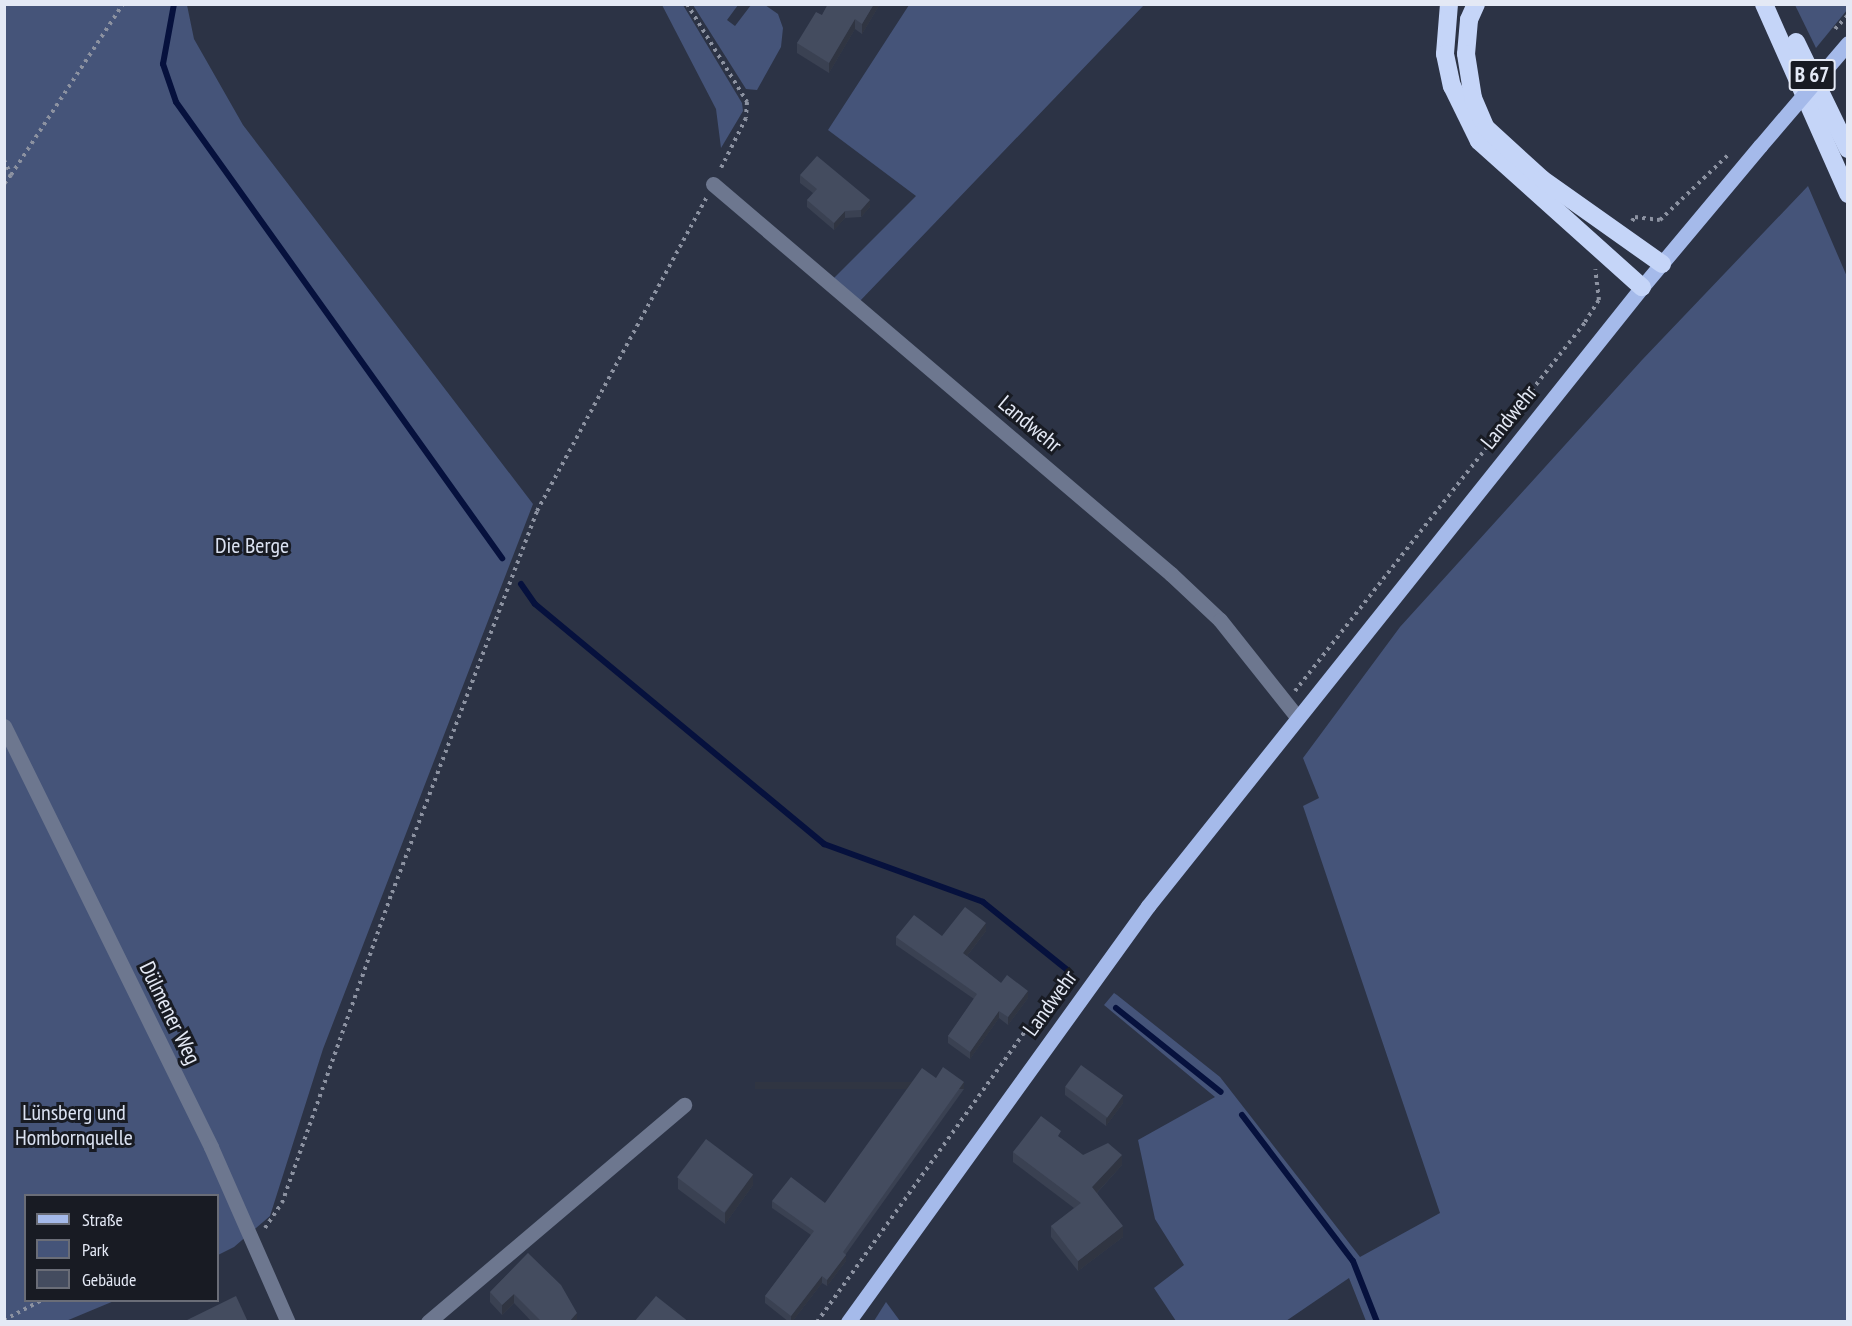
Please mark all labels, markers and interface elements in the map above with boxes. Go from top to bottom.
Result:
road number: B 67 [1788,57,1836,93]
street label: Landwehr [1475,380,1543,454]
street label: Landwehr [993,390,1067,458]
park label: Die Berge [215,533,289,559]
street label: Dülmener Weg [134,957,206,1069]
street label: Landwehr [1017,965,1083,1041]
park label: Lünsberg und Hombornquelle [15,1099,133,1150]
legend [24,1194,219,1302]
text: Straße [82,1208,123,1231]
text: Park [82,1238,109,1261]
text: Gebäude [82,1268,136,1291]

